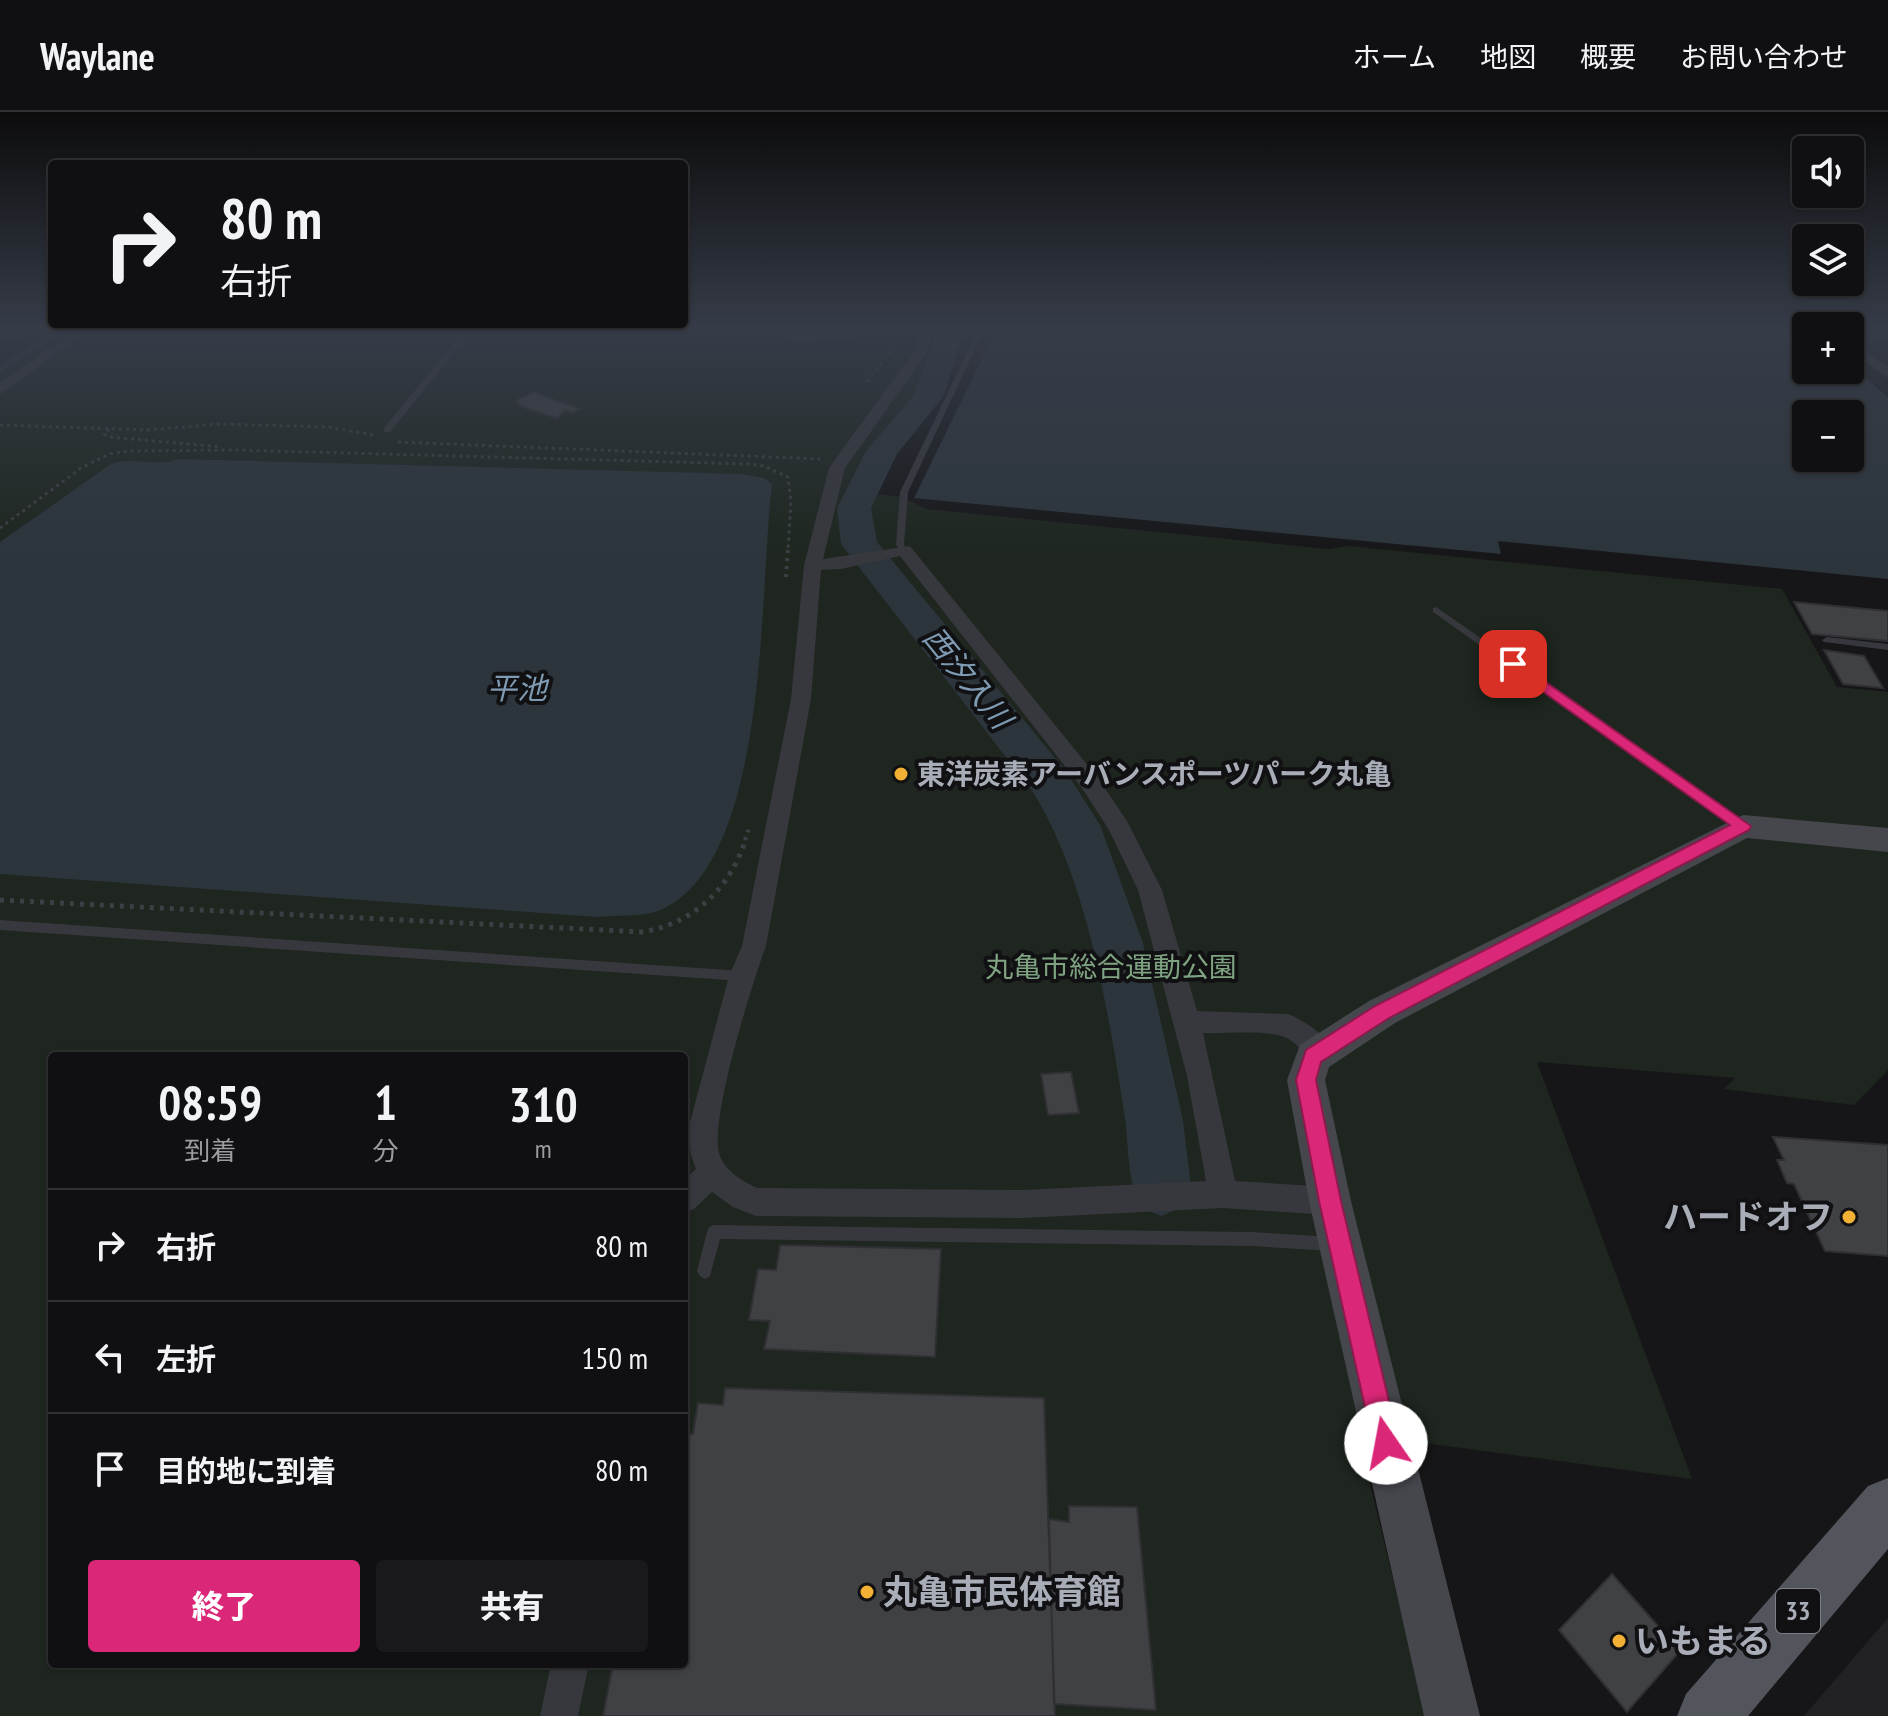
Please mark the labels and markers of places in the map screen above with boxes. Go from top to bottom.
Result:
pin [1479,630,1547,698]
place label: 東洋炭素アーバンスポーツパーク丸亀 [917,755,1391,792]
marker: 東洋炭素アーバンスポーツパーク丸亀 [892,765,910,783]
place label: ハードオフ [1663,1194,1833,1238]
marker: ハードオフ [1840,1208,1858,1226]
place label: 丸亀市民体育館 [883,1569,1121,1613]
marker: 丸亀市民体育館 [858,1583,876,1601]
place label: いもまる [1635,1618,1771,1662]
marker: いもまる [1610,1632,1628,1650]

